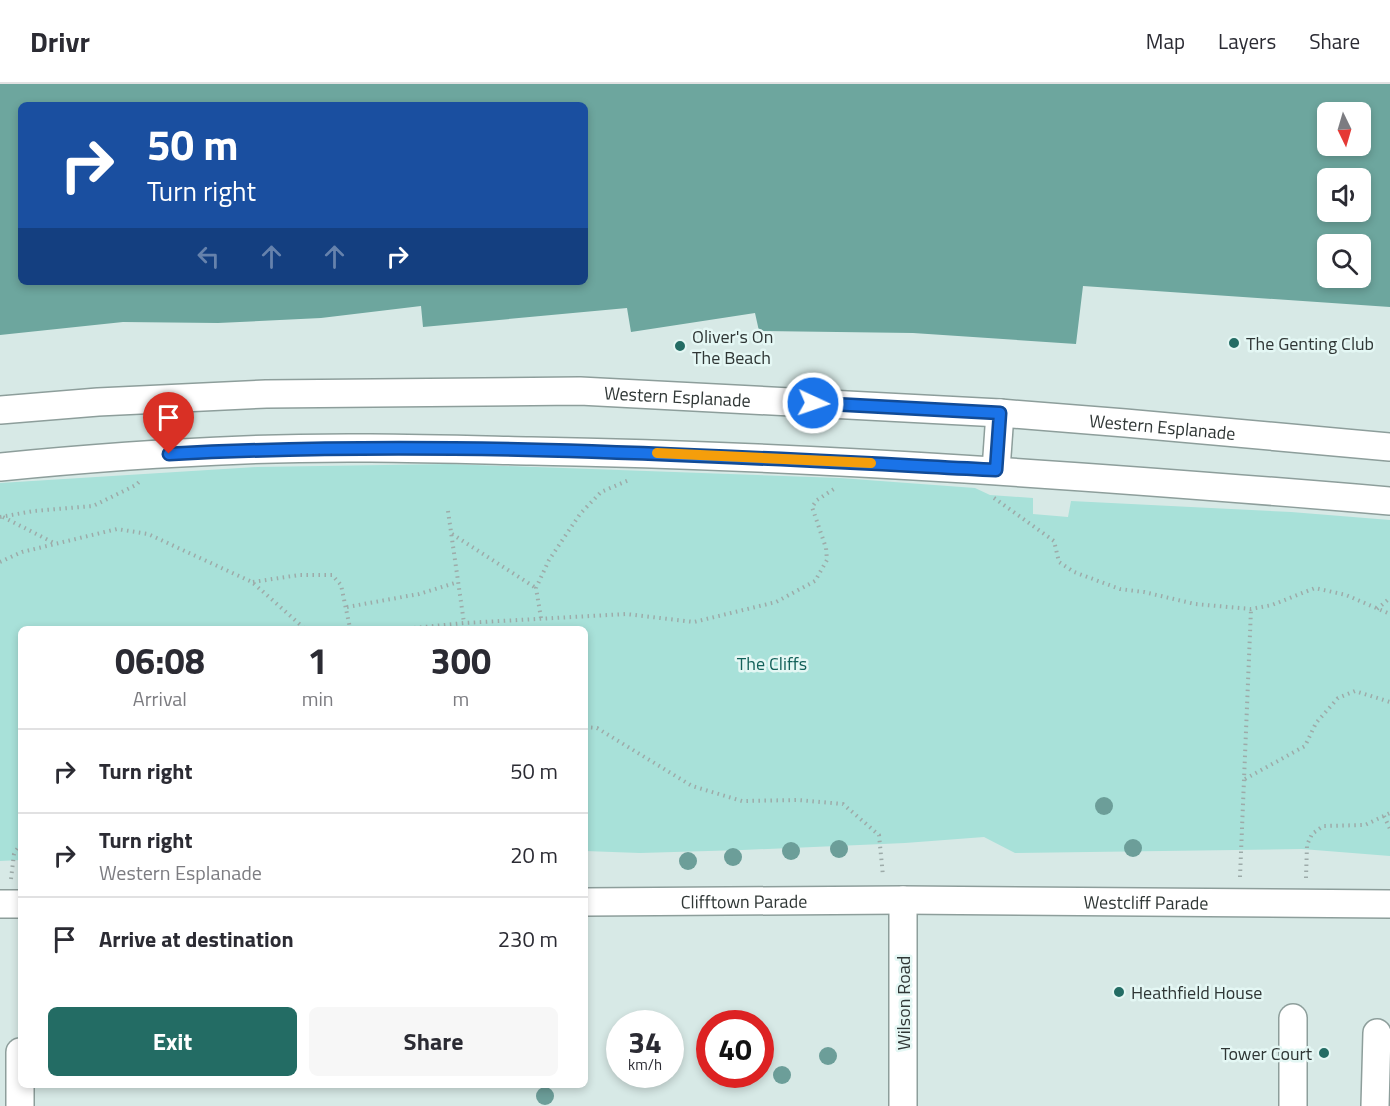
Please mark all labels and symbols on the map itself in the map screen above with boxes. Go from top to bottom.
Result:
north arrow [1317,102,1371,156]
place label: Oliver's On The Beach [692,323,773,371]
place label: The Genting Club [1246,330,1374,357]
marker: The Genting Club [1227,336,1241,350]
marker: Oliver's On The Beach [673,339,687,353]
position arrow [781,371,845,435]
street label: Western Esplanade [603,379,751,413]
pin [143,392,194,454]
street label: Western Esplanade [1088,407,1237,446]
park label: The Cliffs [737,650,807,677]
street label: Clifftown Parade [681,887,807,915]
street label: Westcliff Parade [1083,888,1208,916]
street label: Wilson Road [890,956,917,1050]
place label: Heathfield House [1131,979,1262,1006]
marker: Heathfield House [1112,985,1126,999]
speed limit sign: 40 [696,1010,774,1088]
place label: Tower Court [1221,1040,1313,1067]
marker: Tower Court [1317,1046,1331,1060]

